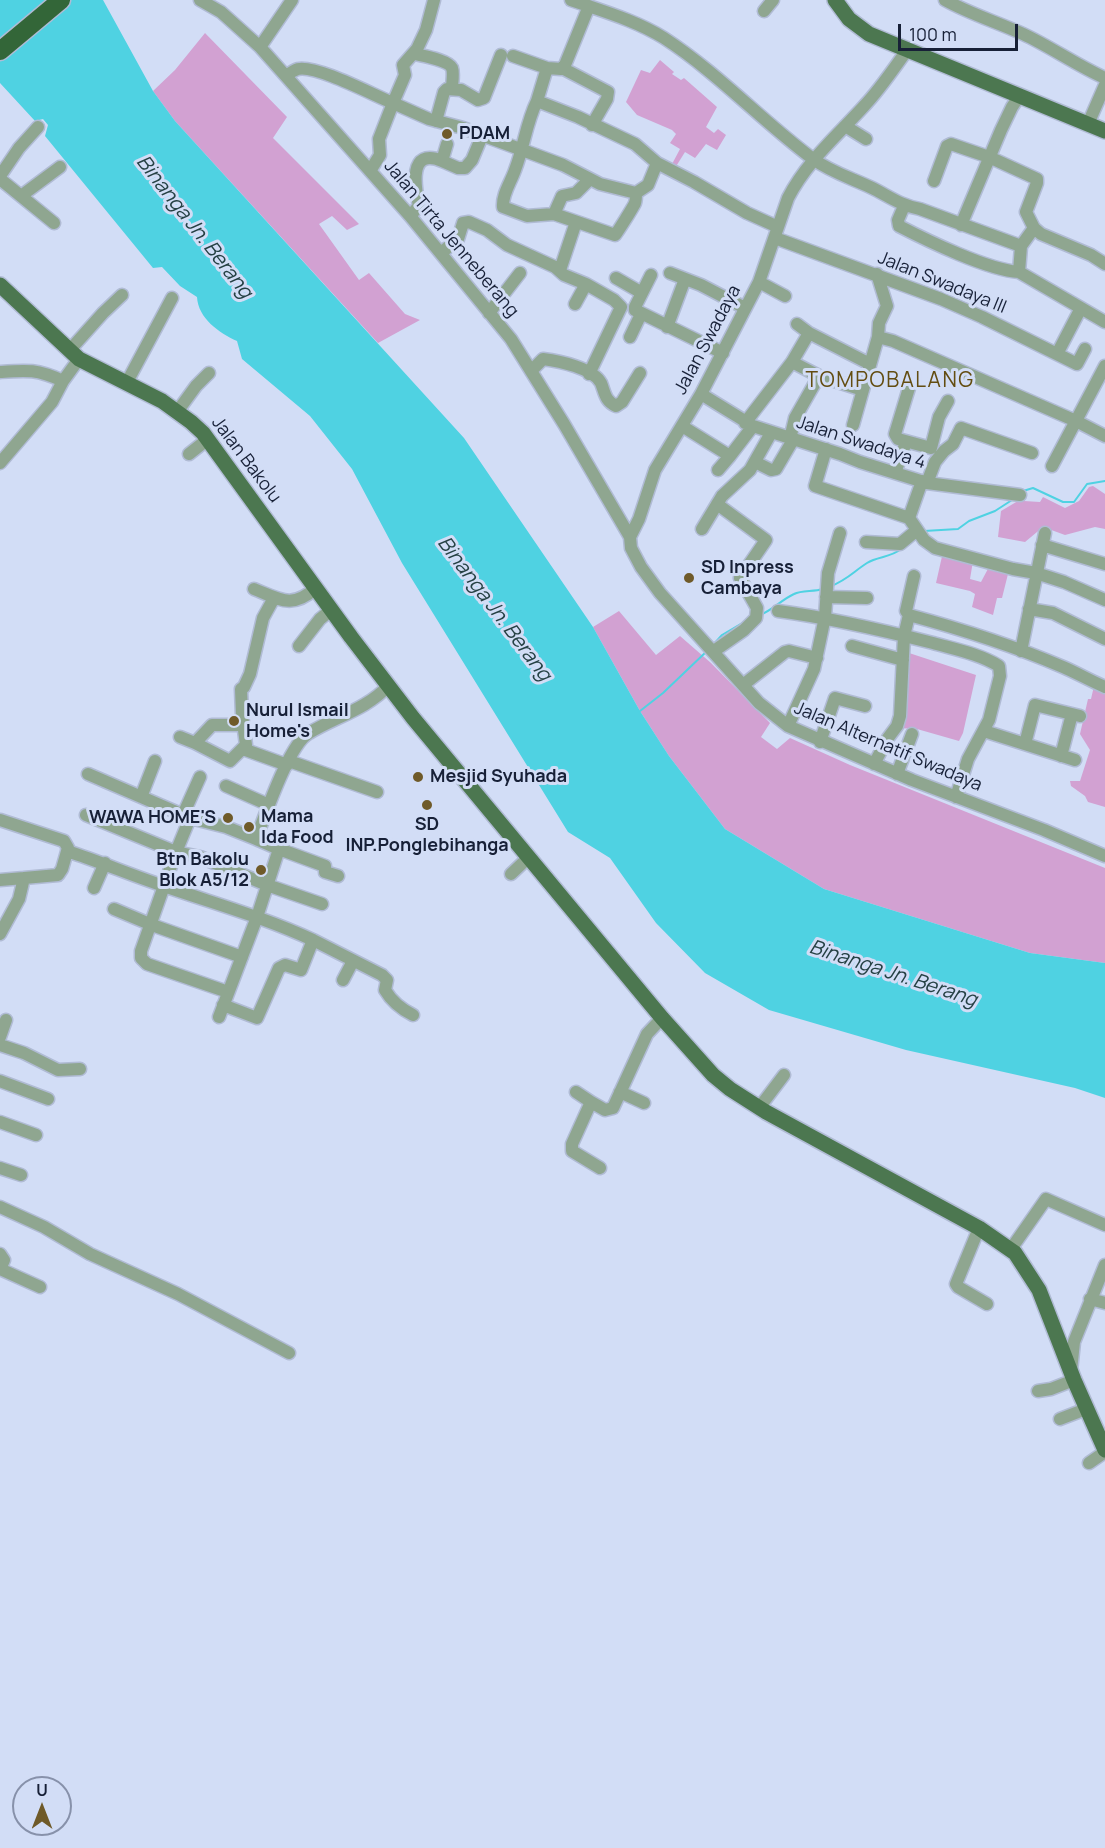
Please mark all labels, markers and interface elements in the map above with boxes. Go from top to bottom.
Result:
scale bar [901,12,1021,50]
text: 100 m [909,22,957,46]
place label: PDAM [459,123,510,145]
marker: PDAM [440,127,454,141]
water label: Binanga Jn. Berang [131,151,257,303]
street label: Jalan Tirta Jenneberang [379,156,523,322]
street label: Jalan Swadaya III [875,247,1009,319]
street label: Jalan Swadaya [670,282,746,398]
district label: TOMPOBALANG [805,368,975,394]
street label: Jalan Swadaya 4 [794,412,928,474]
street label: Jalan Bakolu [207,413,285,507]
water label: Binanga Jn. Berang [432,532,556,686]
place label: SD Inpress Cambaya [701,557,794,600]
marker: SD Inpress Cambaya [682,571,696,585]
street label: Jalan Alternatif Swadaya [791,698,985,796]
place label: Nurul Ismail Home's [246,700,349,742]
marker: Nurul Ismail Home's [227,714,241,728]
place label: Mesjid Syuhada [430,766,567,788]
marker: Mesjid Syuhada [411,770,425,784]
marker: SD INP.Ponglebihanga [420,798,434,812]
place label: Mama Ida Food [261,806,334,848]
place label: WAWA HOME'S [89,807,216,829]
marker: WAWA HOME'S [221,811,235,825]
place label: SD INP.Ponglebihanga [345,814,509,856]
marker: Mama Ida Food [242,820,256,834]
place label: Btn Bakolu Blok A5/12 [156,849,249,892]
marker: Btn Bakolu Blok A5/12 [254,863,268,877]
water label: Binanga Jn. Berang [806,936,980,1012]
north arrow [12,1776,72,1836]
text: U [36,1779,48,1801]

